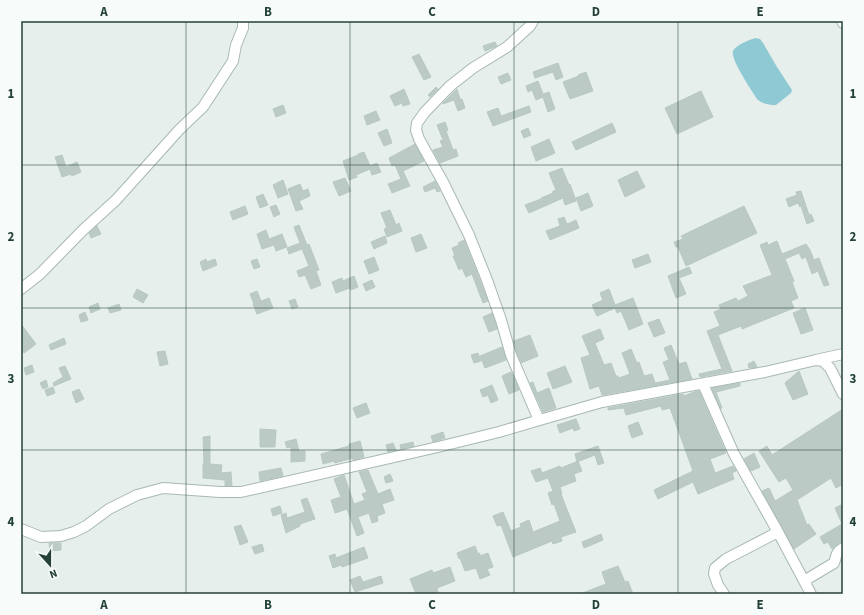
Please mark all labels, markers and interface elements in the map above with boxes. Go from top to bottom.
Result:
text: A [99,3,108,21]
text: B [264,3,272,21]
text: C [428,3,436,21]
text: D [592,3,600,21]
text: E [756,3,764,21]
text: 1 [8,85,15,103]
text: 1 [850,85,857,103]
text: 2 [8,228,15,246]
text: 2 [850,228,857,246]
text: 3 [8,370,15,388]
text: 3 [850,370,857,388]
text: 4 [8,513,15,531]
text: 4 [850,513,857,531]
north arrow [30,545,70,585]
text: N [47,566,60,582]
text: A [99,596,108,614]
text: B [264,596,272,614]
text: C [428,596,436,614]
text: D [592,596,600,614]
text: E [756,596,764,614]

